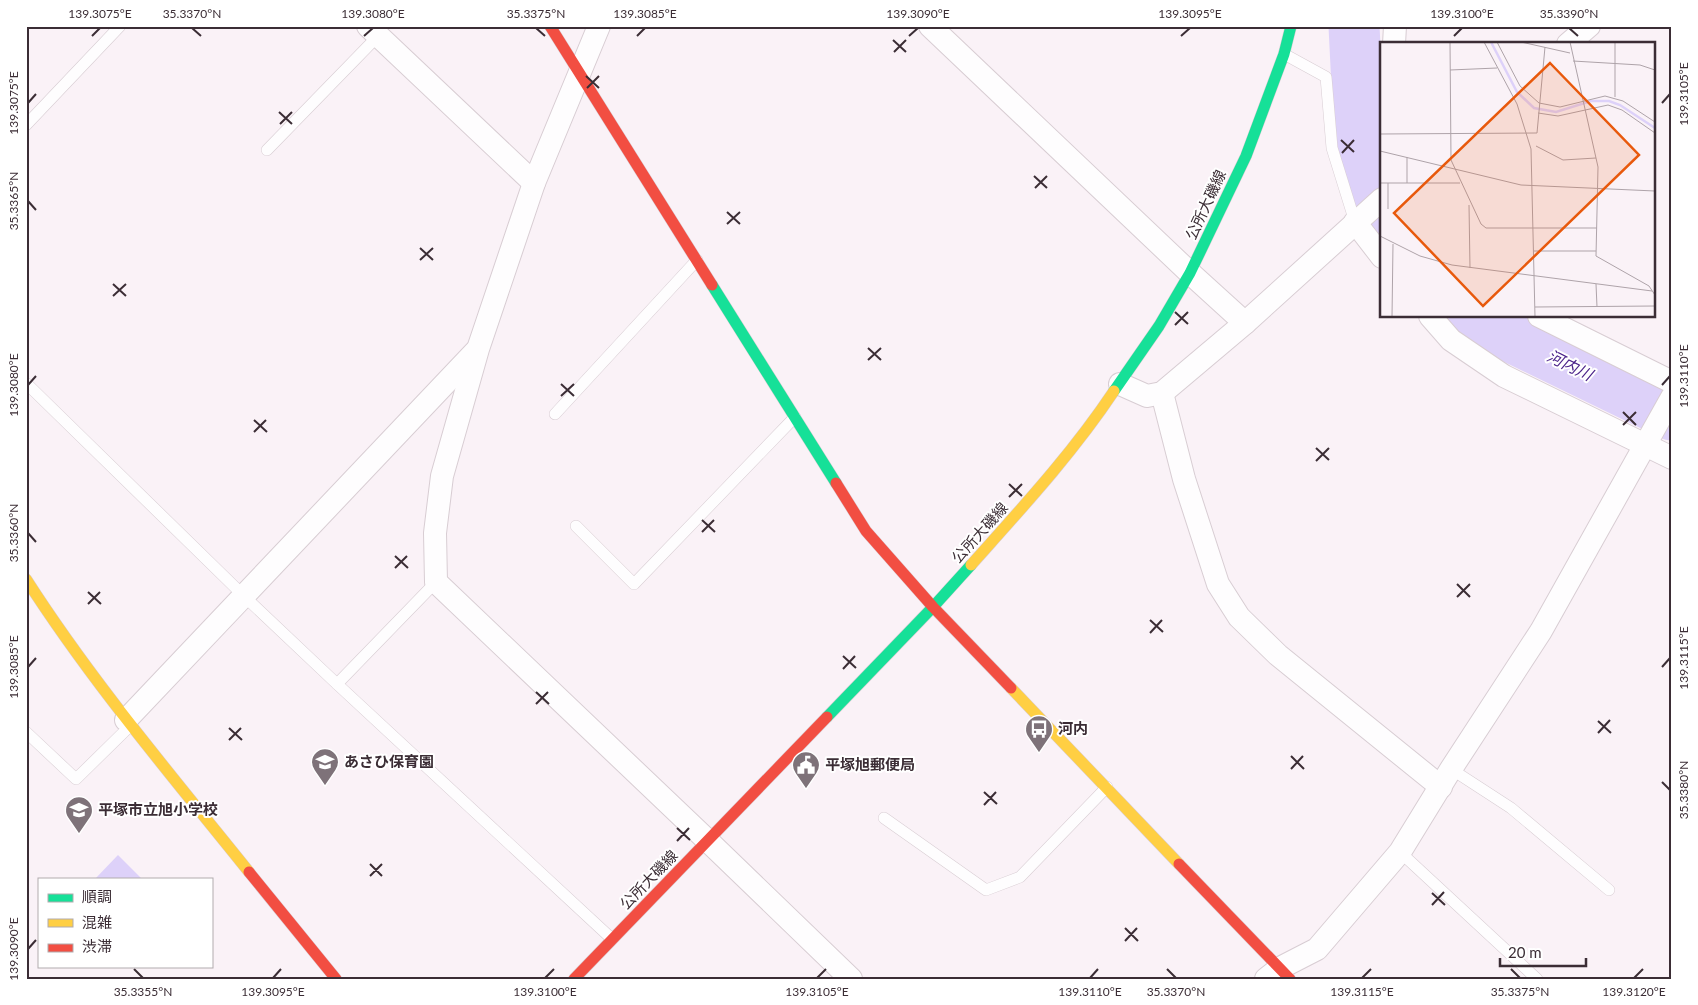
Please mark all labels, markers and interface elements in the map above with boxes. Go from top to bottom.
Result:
text: 139.3075°E [68,6,132,21]
text: 35.3370°N [163,6,221,21]
text: 139.3080°E [341,6,405,21]
text: 35.3375°N [507,6,565,21]
text: 139.3085°E [613,6,677,21]
text: 139.3090°E [886,6,950,21]
text: 139.3095°E [1158,6,1222,21]
text: 139.3100°E [1430,6,1494,21]
text: 35.3390°N [1540,6,1598,21]
inset map [1380,42,1656,318]
text: 139.3105°E [1676,62,1691,126]
text: 139.3075°E [6,71,21,135]
street label: 公所大磯線 [1181,167,1229,242]
text: 35.3365°N [6,172,21,230]
text: 139.3110°E [1676,344,1691,408]
water label: 河内川 [1544,345,1598,384]
text: 139.3080°E [6,353,21,417]
street label: 公所大磯線 [947,498,1011,566]
text: 35.3360°N [6,504,21,562]
text: 139.3115°E [1676,626,1691,690]
text: 139.3085°E [6,635,21,699]
bus stop icon: 河内 [1024,714,1054,753]
place label: 河内 [1058,719,1088,737]
school or university icon: あさひ保育園 [310,747,340,786]
public building icon: 平塚旭郵便局 [791,750,821,789]
place label: あさひ保育園 [344,752,434,770]
place label: 平塚旭郵便局 [825,755,915,773]
text: 35.3380°N [1676,761,1691,819]
school or university icon: 平塚市立旭小学校 [64,795,94,834]
place label: 平塚市立旭小学校 [98,800,218,818]
street label: 公所大磯線 [616,846,681,913]
legend [38,878,212,968]
text: 順調 [82,887,112,905]
text: 混雑 [82,913,112,931]
text: 139.3090°E [6,917,21,981]
scale bar [1500,935,1587,967]
text: 渋滞 [82,937,112,955]
text: 20 m [1508,943,1542,961]
text: 35.3355°N [114,984,172,999]
text: 139.3095°E [241,984,305,999]
text: 139.3100°E [513,984,577,999]
text: 139.3105°E [785,984,849,999]
text: 139.3110°E [1058,984,1122,999]
text: 35.3370°N [1147,984,1205,999]
text: 139.3115°E [1330,984,1394,999]
text: 35.3375°N [1491,984,1549,999]
text: 139.3120°E [1602,984,1666,999]

